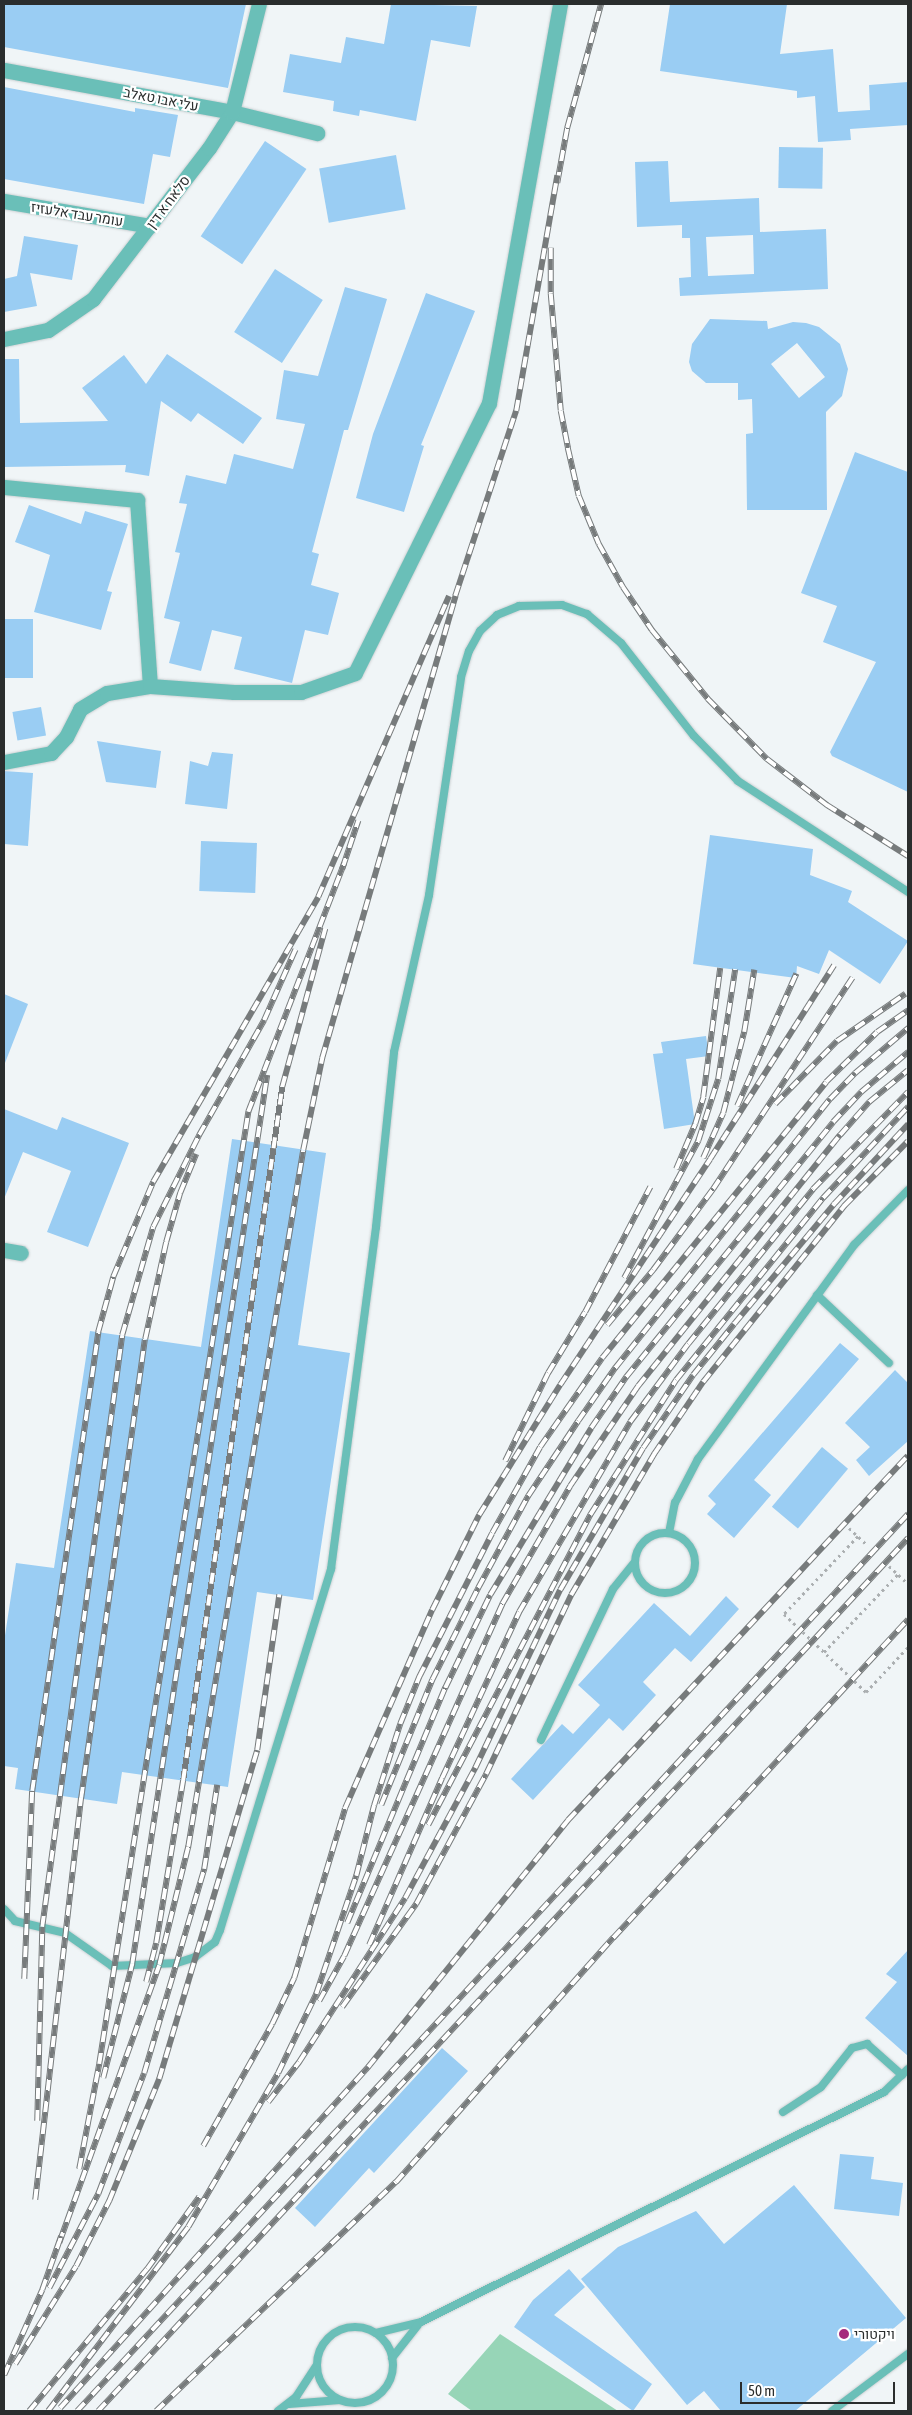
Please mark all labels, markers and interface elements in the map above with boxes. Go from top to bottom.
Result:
street label: עלי אבו טאלב [122,84,200,114]
street label: סלאח א דין [143,172,193,232]
street label: עומר עבד אלעזיז [30,198,124,230]
place label: ויקטורי [854,2326,895,2342]
marker: ויקטורי [838,2328,850,2340]
scale bar [742,2372,897,2404]
text: 50 m [748,2382,775,2399]

